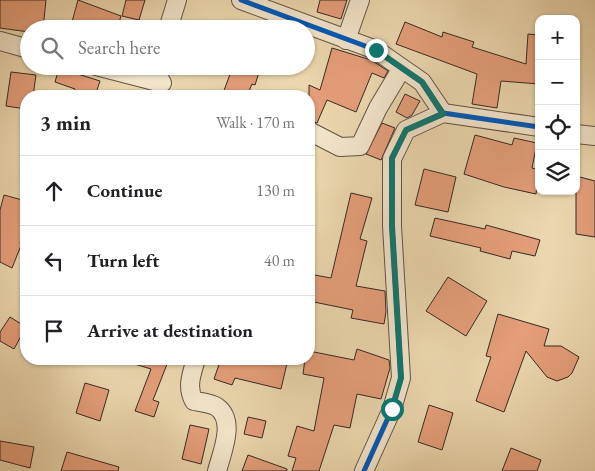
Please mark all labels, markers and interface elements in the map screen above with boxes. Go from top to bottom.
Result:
map controls [535,15,580,195]
button: + [535,15,580,60]
search box [20,20,315,75]
icon: search [38,34,66,62]
text: Search here [78,35,160,60]
route end [365,39,388,62]
button: − [535,60,580,105]
button: locate [535,105,580,150]
text: 3 min [40,109,91,136]
text: Walk · 170 m [216,112,295,133]
button: layers [535,150,580,195]
icon: ahead [40,177,68,205]
text: Continue [87,178,162,203]
text: 130 m [256,180,295,201]
icon: left [40,247,68,275]
text: Turn left [87,248,159,273]
text: 40 m [264,250,295,271]
icon: arrive [40,317,68,345]
text: Arrive at destination [87,318,253,343]
route start [381,398,404,421]

